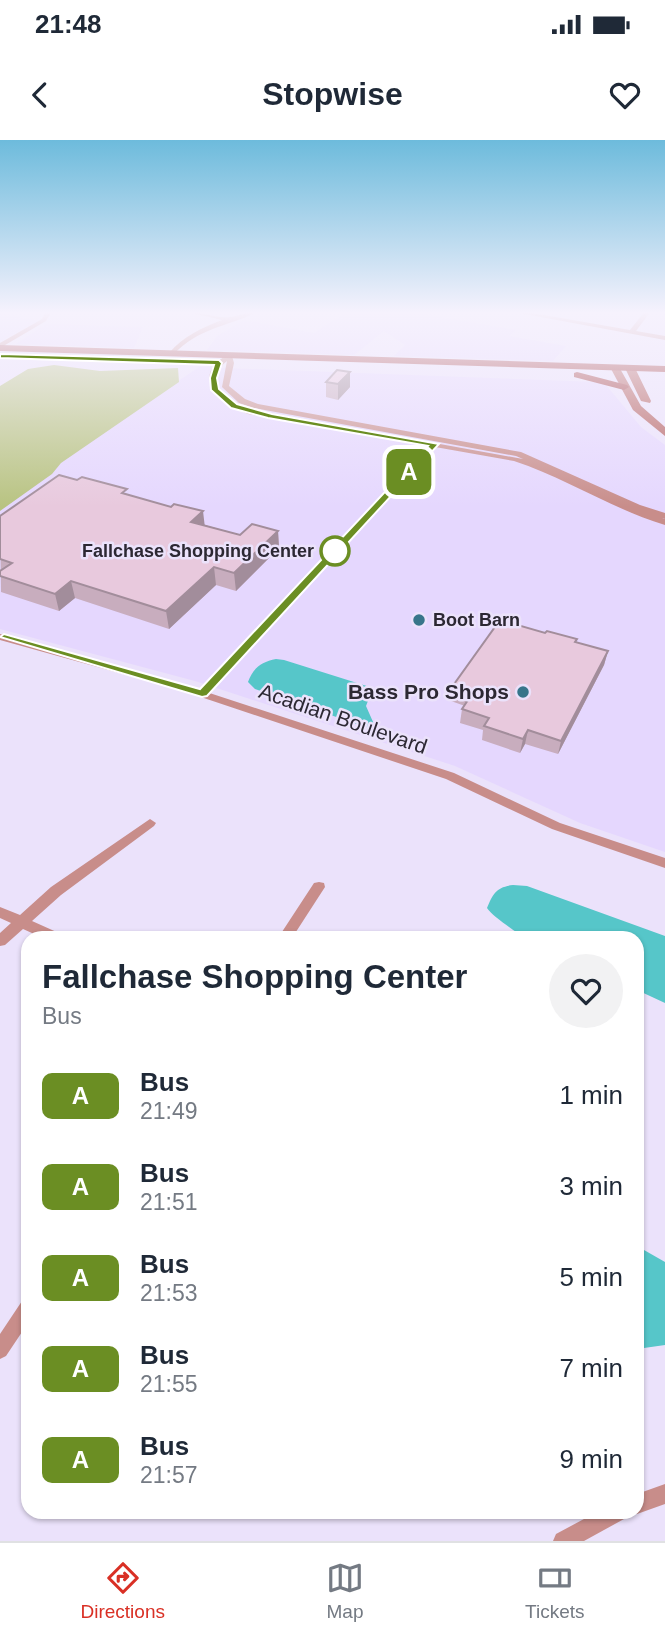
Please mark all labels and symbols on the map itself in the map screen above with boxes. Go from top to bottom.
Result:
line badge: A [386,449,432,495]
marker: Fallchase Shopping Center [320,536,350,566]
place label: Fallchase Shopping Center [82,541,314,561]
place label: Boot Barn [433,610,520,630]
marker: Boot Barn [411,612,427,628]
street label: Acadian Boulevard [256,679,430,758]
place label: Bass Pro Shops [348,680,509,703]
marker: Bass Pro Shops [515,684,531,700]

